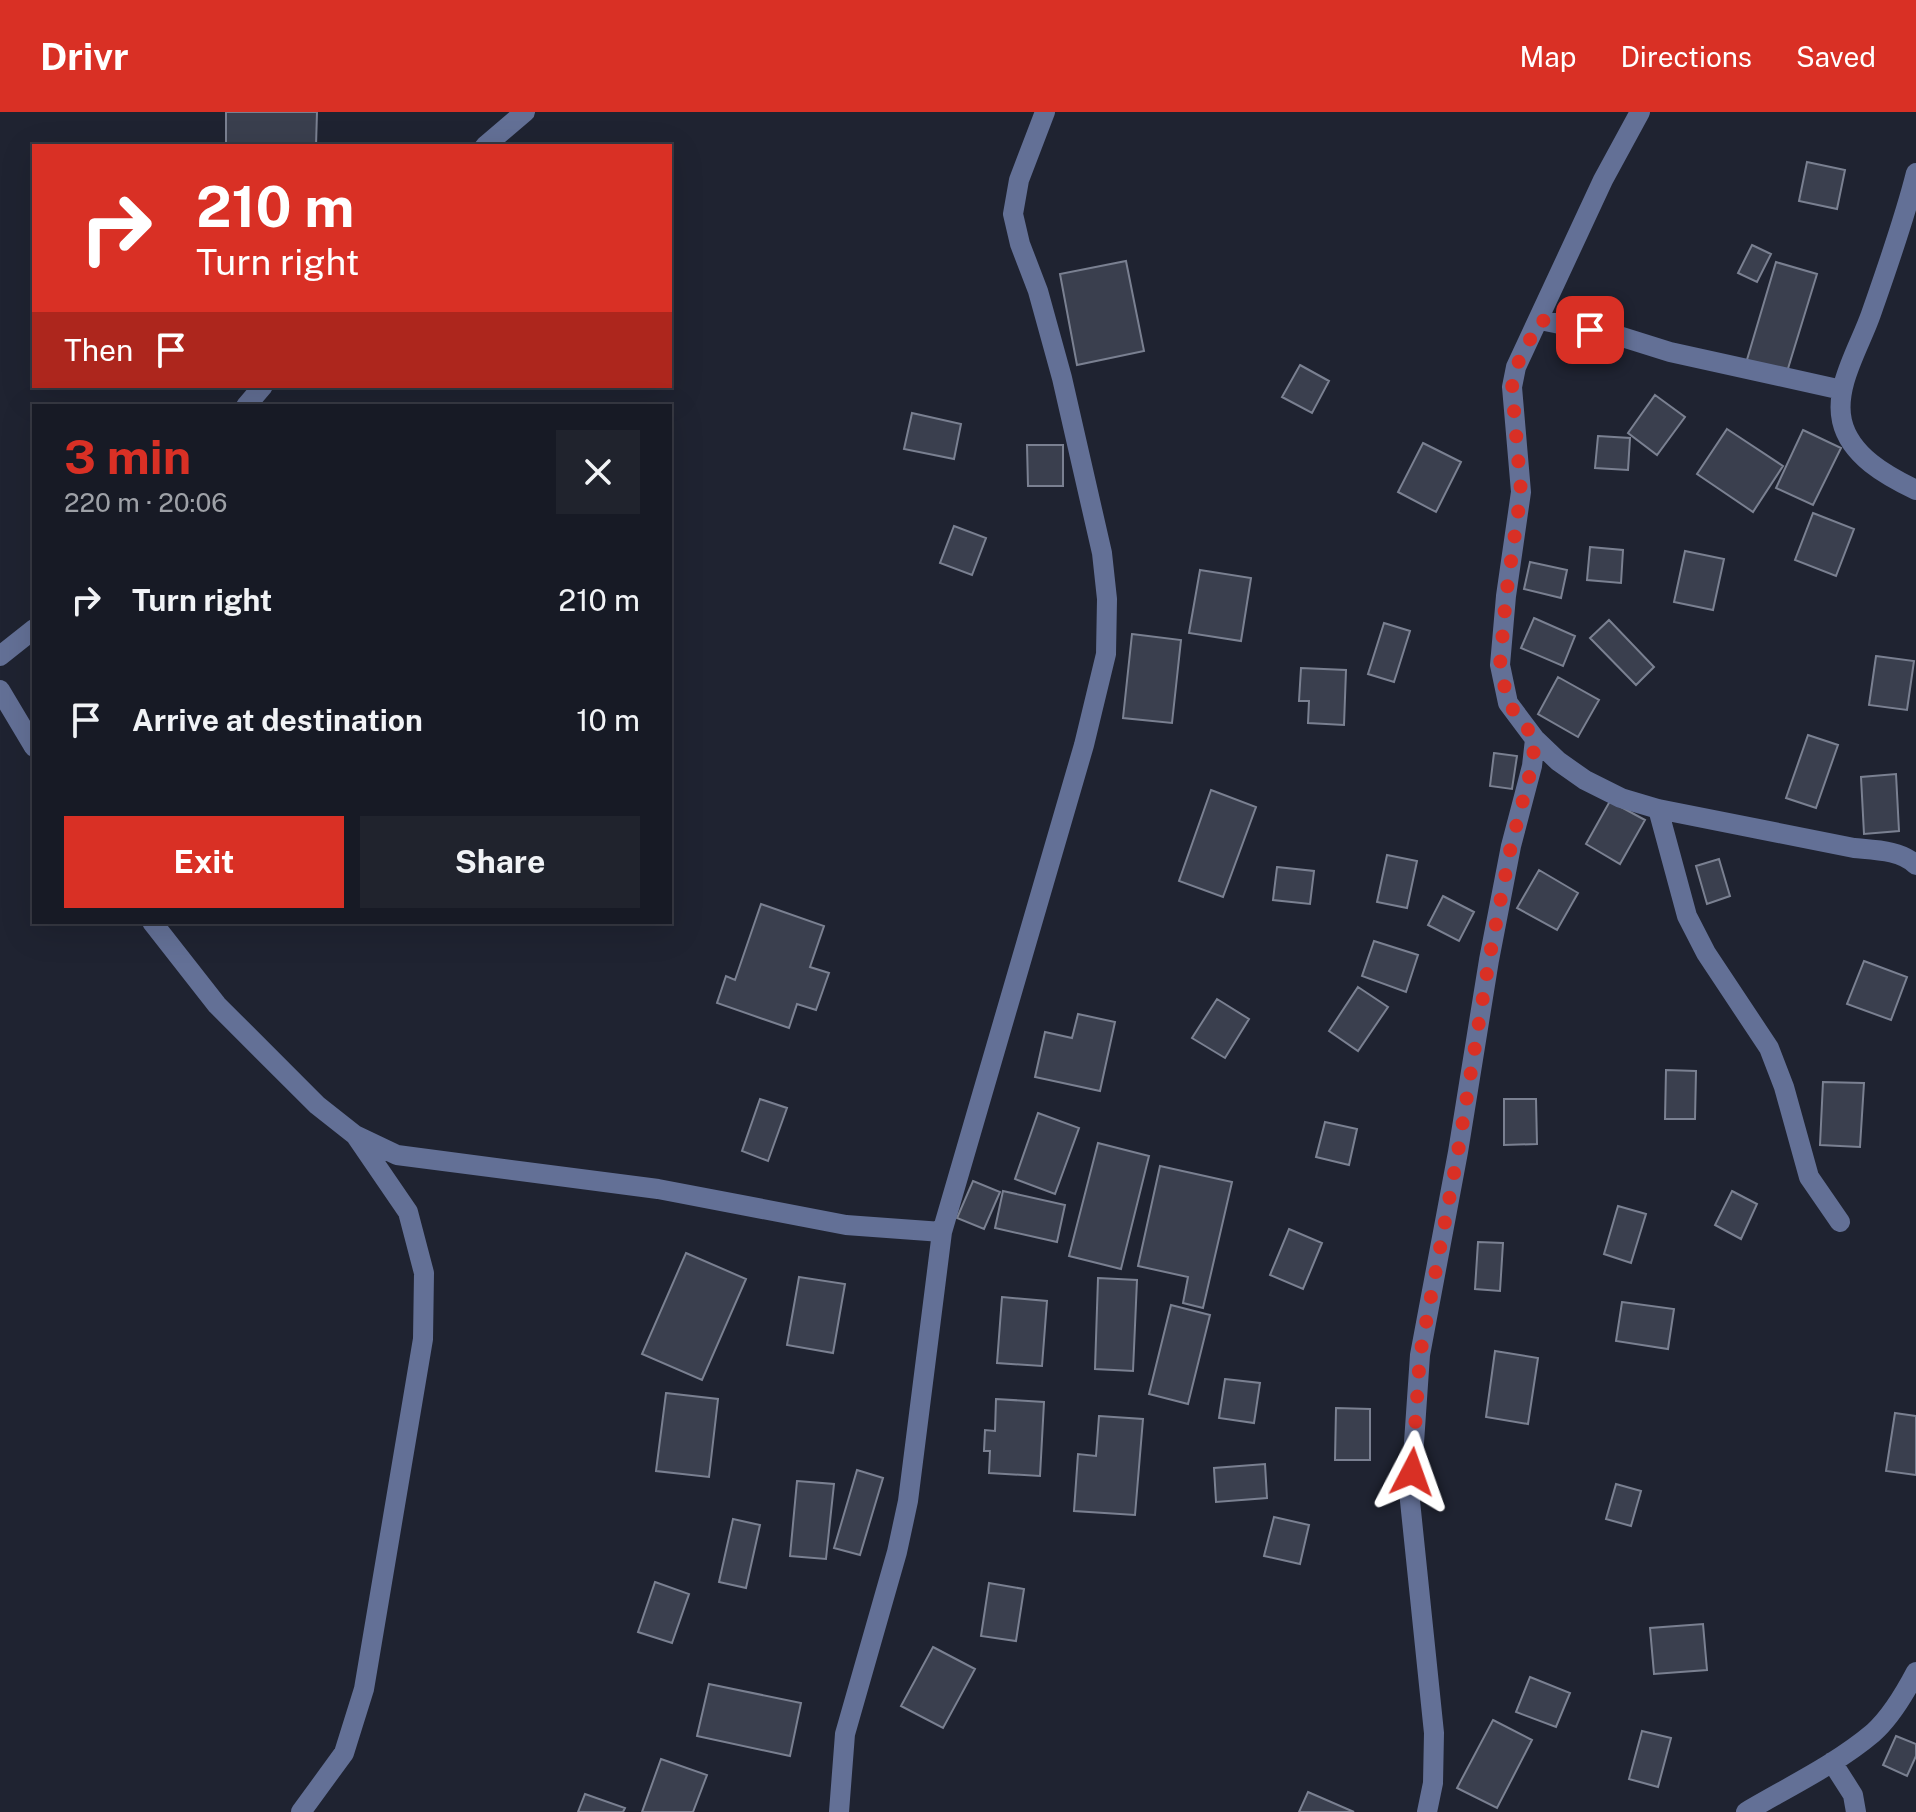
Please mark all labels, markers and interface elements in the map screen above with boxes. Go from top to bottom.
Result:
text: Drivr [40,34,129,79]
text: Map [1520,40,1576,73]
text: Directions [1620,40,1752,73]
text: Saved [1796,40,1876,73]
text: 210 m [196,174,354,240]
icon: right [64,176,168,280]
text: Turn right [196,241,359,283]
pin [1556,296,1624,364]
icon: arrive [1568,308,1612,352]
icon: arrive [149,328,193,372]
text: Then [64,332,133,368]
text: 3 min [64,428,191,485]
button: close [556,430,640,514]
text: 220 m · 20:06 [64,487,227,518]
icon: right [64,578,108,622]
text: Turn right [132,582,272,618]
text: 210 m [558,582,640,618]
icon: arrive [64,698,108,742]
text: Arrive at destination [132,702,423,738]
text: 10 m [576,702,640,738]
button: Exit [64,816,344,908]
button: Share [360,816,640,908]
position arrow [1370,1430,1454,1514]

